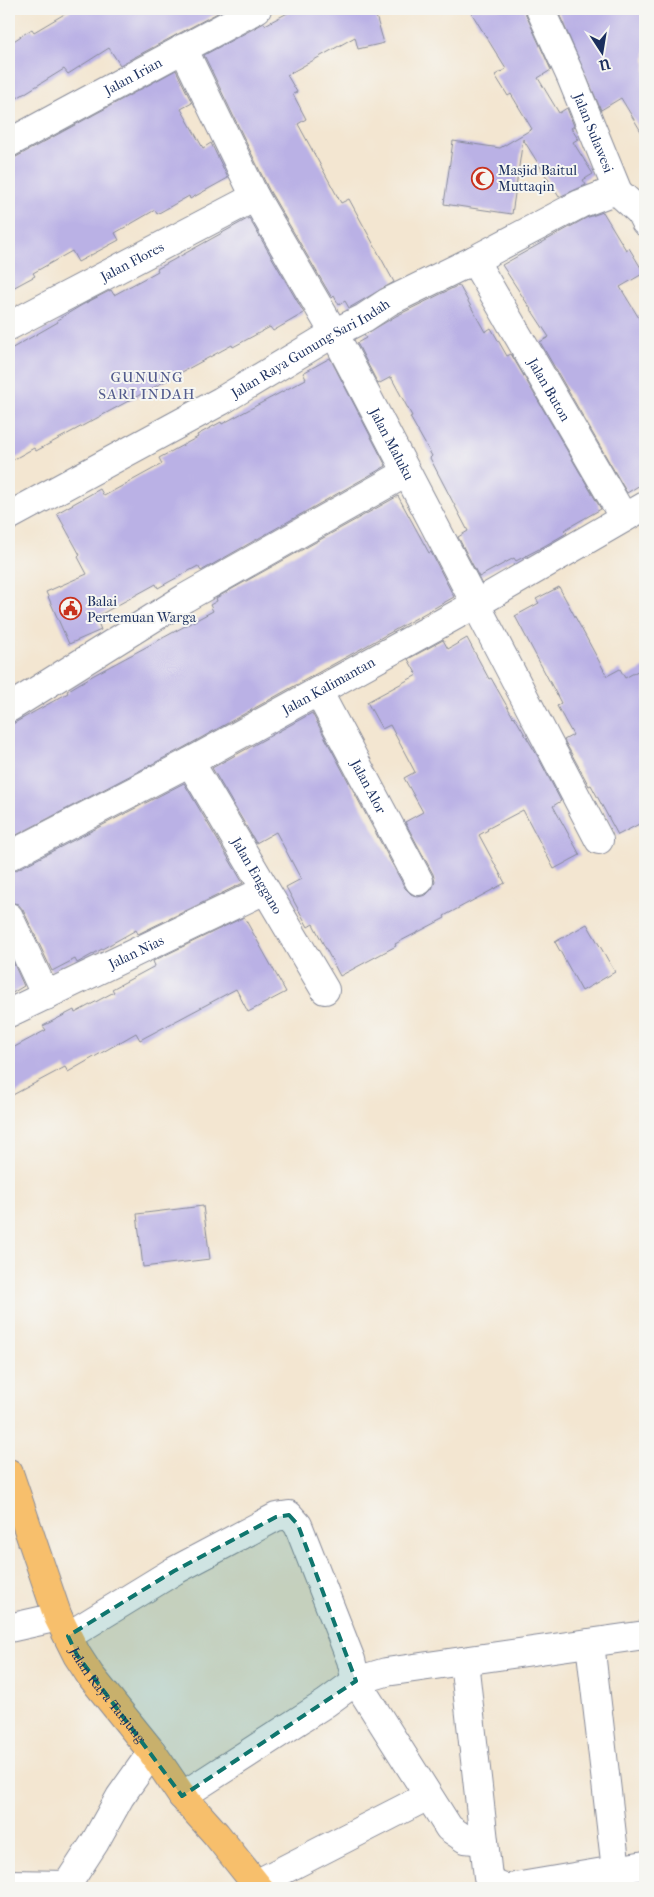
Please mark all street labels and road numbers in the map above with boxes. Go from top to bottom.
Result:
street label: Jalan Irian [100,53,165,99]
street label: Jalan Sulawesi [570,89,618,175]
street label: Jalan Flores [97,238,167,286]
street label: Jalan Raya Gunung Sari Indah [227,295,393,402]
street label: Jalan Buton [524,354,574,424]
street label: Jalan Maluku [366,404,418,483]
street label: Jalan Kalimantan [278,653,378,719]
street label: Jalan Alor [347,756,390,816]
street label: Jalan Enggano [227,833,287,917]
street label: Jalan Nias [105,931,166,973]
street label: Jalan Raya Tanjung [65,1643,150,1747]

